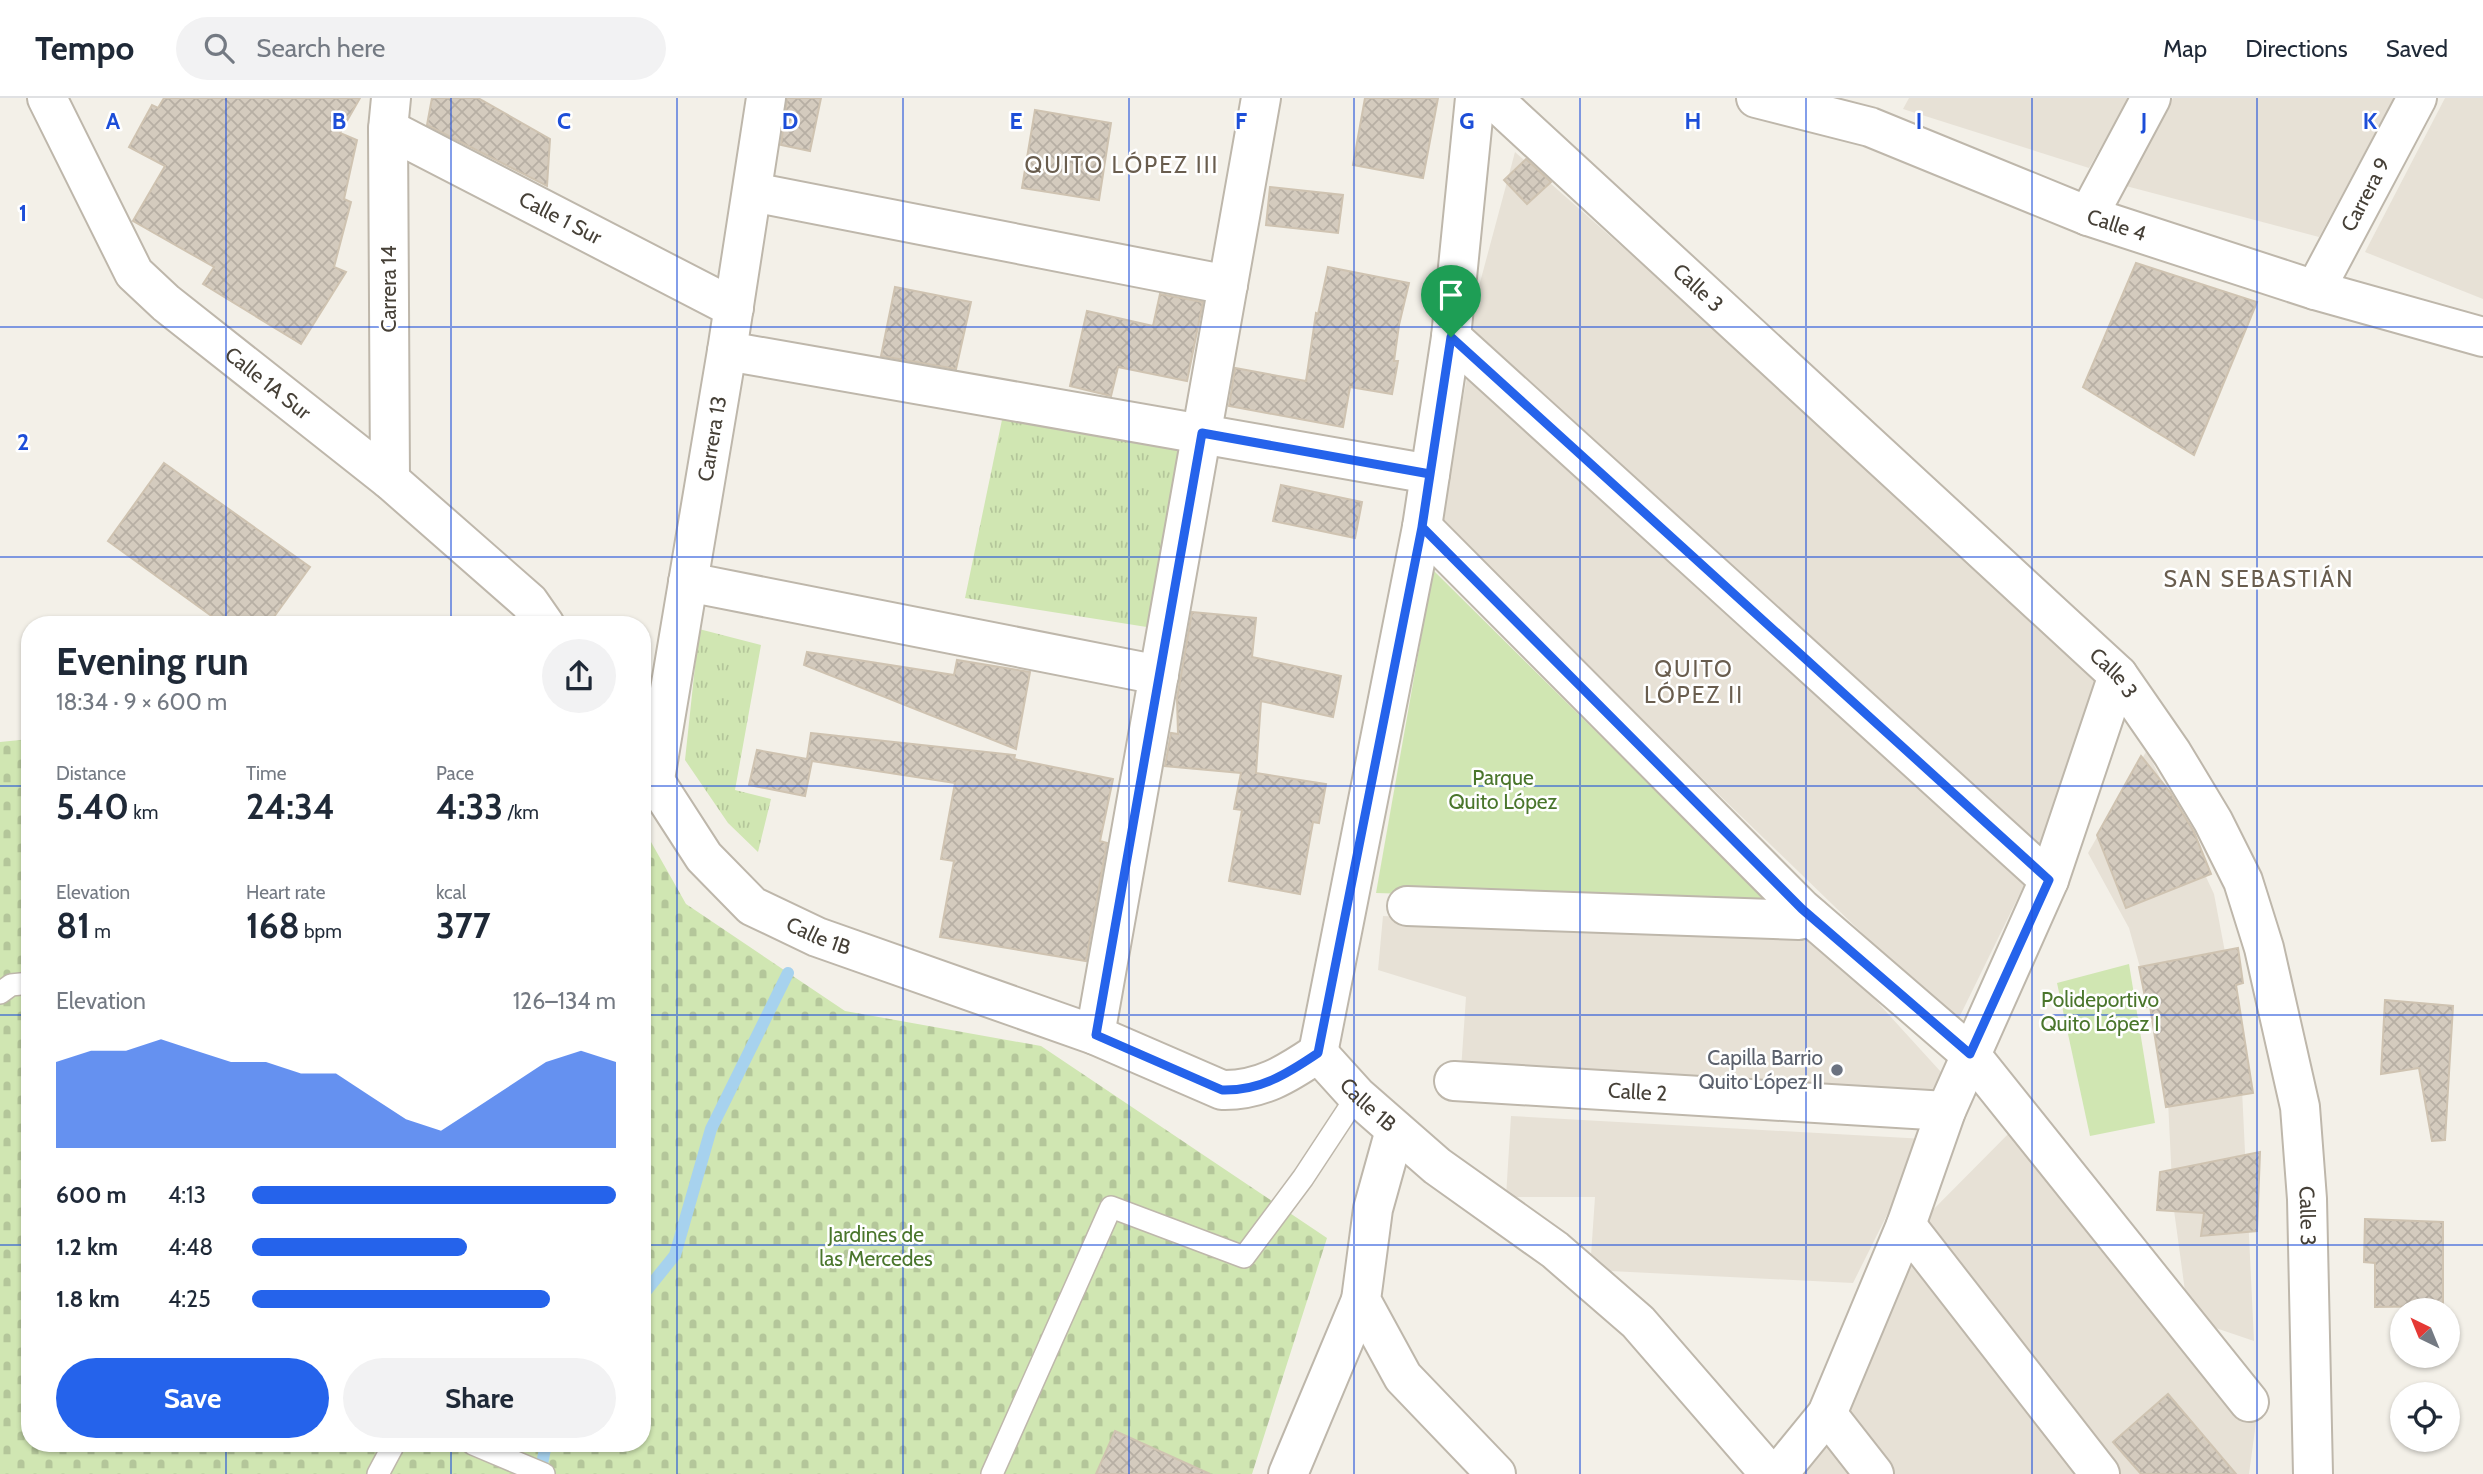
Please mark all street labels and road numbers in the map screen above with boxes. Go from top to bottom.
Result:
street label: Carrera 9 [2335,153,2395,236]
street label: Calle 1 Sur [515,186,606,250]
street label: Calle 4 [2084,204,2149,246]
street label: Carrera 14 [376,245,401,333]
street label: Calle 3 [1668,258,1729,317]
street label: Calle 1A Sur [220,341,316,425]
street label: Carrera 13 [692,394,731,483]
street label: Calle 3 [2085,642,2143,703]
street label: Calle 1B [782,911,854,960]
street label: Calle 1B [1335,1073,1402,1137]
street label: Calle 2 [1607,1077,1668,1106]
street label: Calle 3 [2294,1185,2321,1246]

